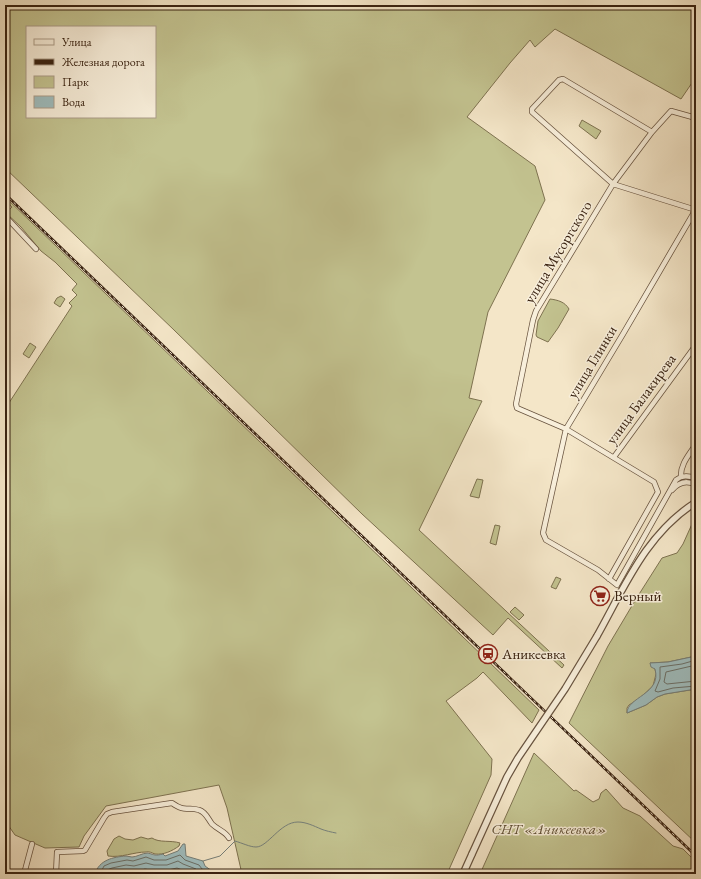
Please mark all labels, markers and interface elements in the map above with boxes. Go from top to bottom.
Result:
legend [26,26,156,118]
text: Улица [61,34,92,50]
text: Железная дорога [61,54,145,70]
text: Парк [62,74,89,90]
text: Вода [62,94,85,110]
street label: улица Мусоргского [519,197,596,307]
street label: улица Глинки [562,322,621,402]
street label: улица Балакирева [601,350,680,448]
supermarket icon: Верный [589,585,611,607]
place label: Верный [614,586,661,605]
station icon: Аникеевка [477,643,499,665]
place label: Аникеевка [501,644,566,663]
park label: СНТ «Аникеевка» [491,819,607,838]

